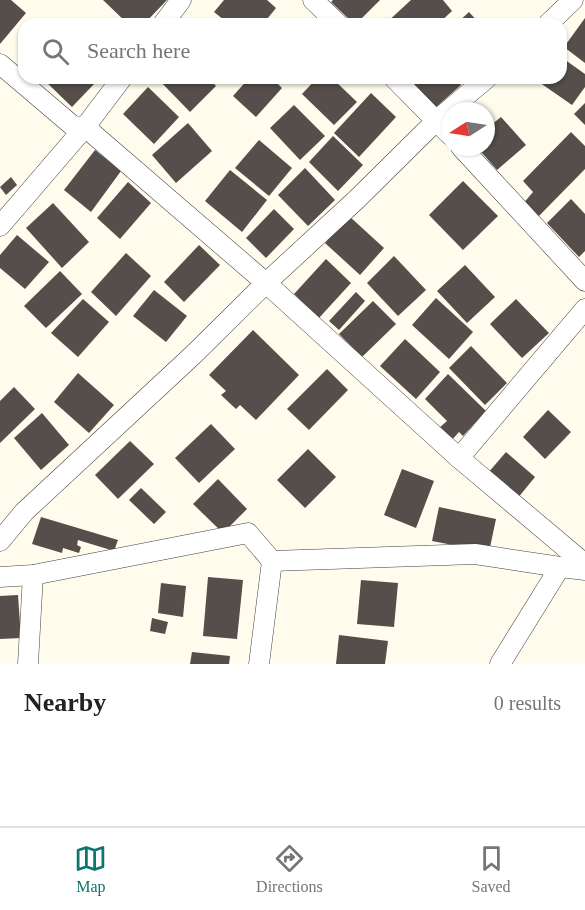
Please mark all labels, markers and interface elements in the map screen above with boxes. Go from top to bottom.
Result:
search box [18,18,567,84]
icon: search [39,35,72,68]
text: Search here [87,38,190,63]
north arrow [441,102,495,156]
text: Nearby [24,688,106,717]
text: 0 results [494,692,561,714]
tab: Map [74,842,107,896]
tab: Directions [256,842,323,896]
tab: Saved [471,842,511,896]

